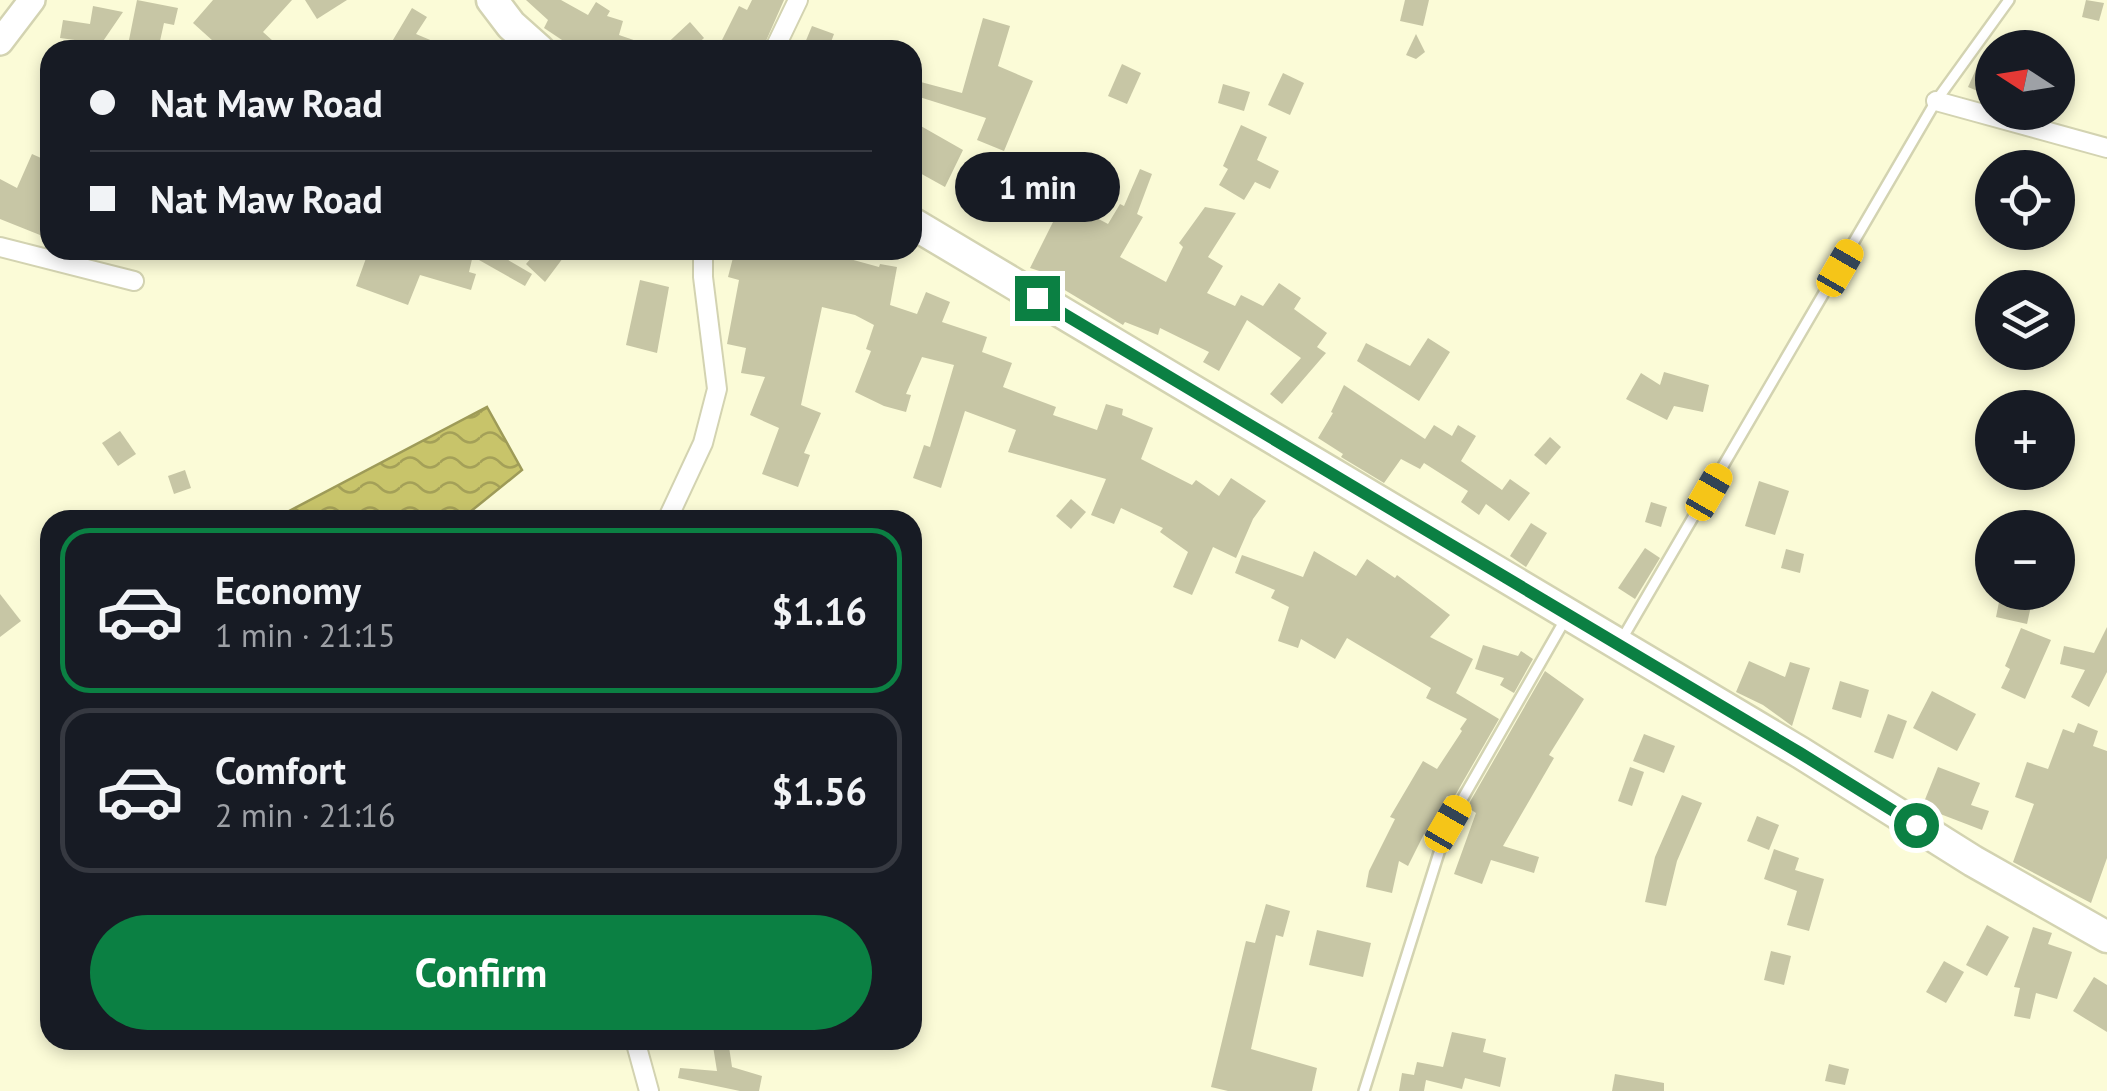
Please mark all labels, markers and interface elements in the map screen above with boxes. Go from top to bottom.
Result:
north arrow [1975,30,2075,130]
map controls [1975,30,2075,610]
text: Nat Maw Road [150,78,383,127]
button: locate [1975,150,2075,250]
callout: 1 min [954,153,1120,223]
text: 1 min [998,166,1077,208]
text: Nat Maw Road [150,174,383,223]
car [1812,235,1868,301]
button: layers [1975,270,2075,370]
route end [1015,276,1060,321]
button: + [1975,390,2075,490]
car [1681,459,1737,525]
button: − [1975,510,2075,610]
text: Economy [215,565,361,614]
icon: car [95,566,185,656]
text: $1.16 [771,586,867,635]
text: 1 min · 21:15 [215,614,395,656]
text: Comfort [215,745,346,794]
icon: car [95,746,185,836]
text: $1.56 [771,766,867,815]
car [1420,791,1476,857]
text: 2 min · 21:16 [215,794,395,836]
route start [1894,803,1939,848]
button: Confirm [90,915,872,1030]

